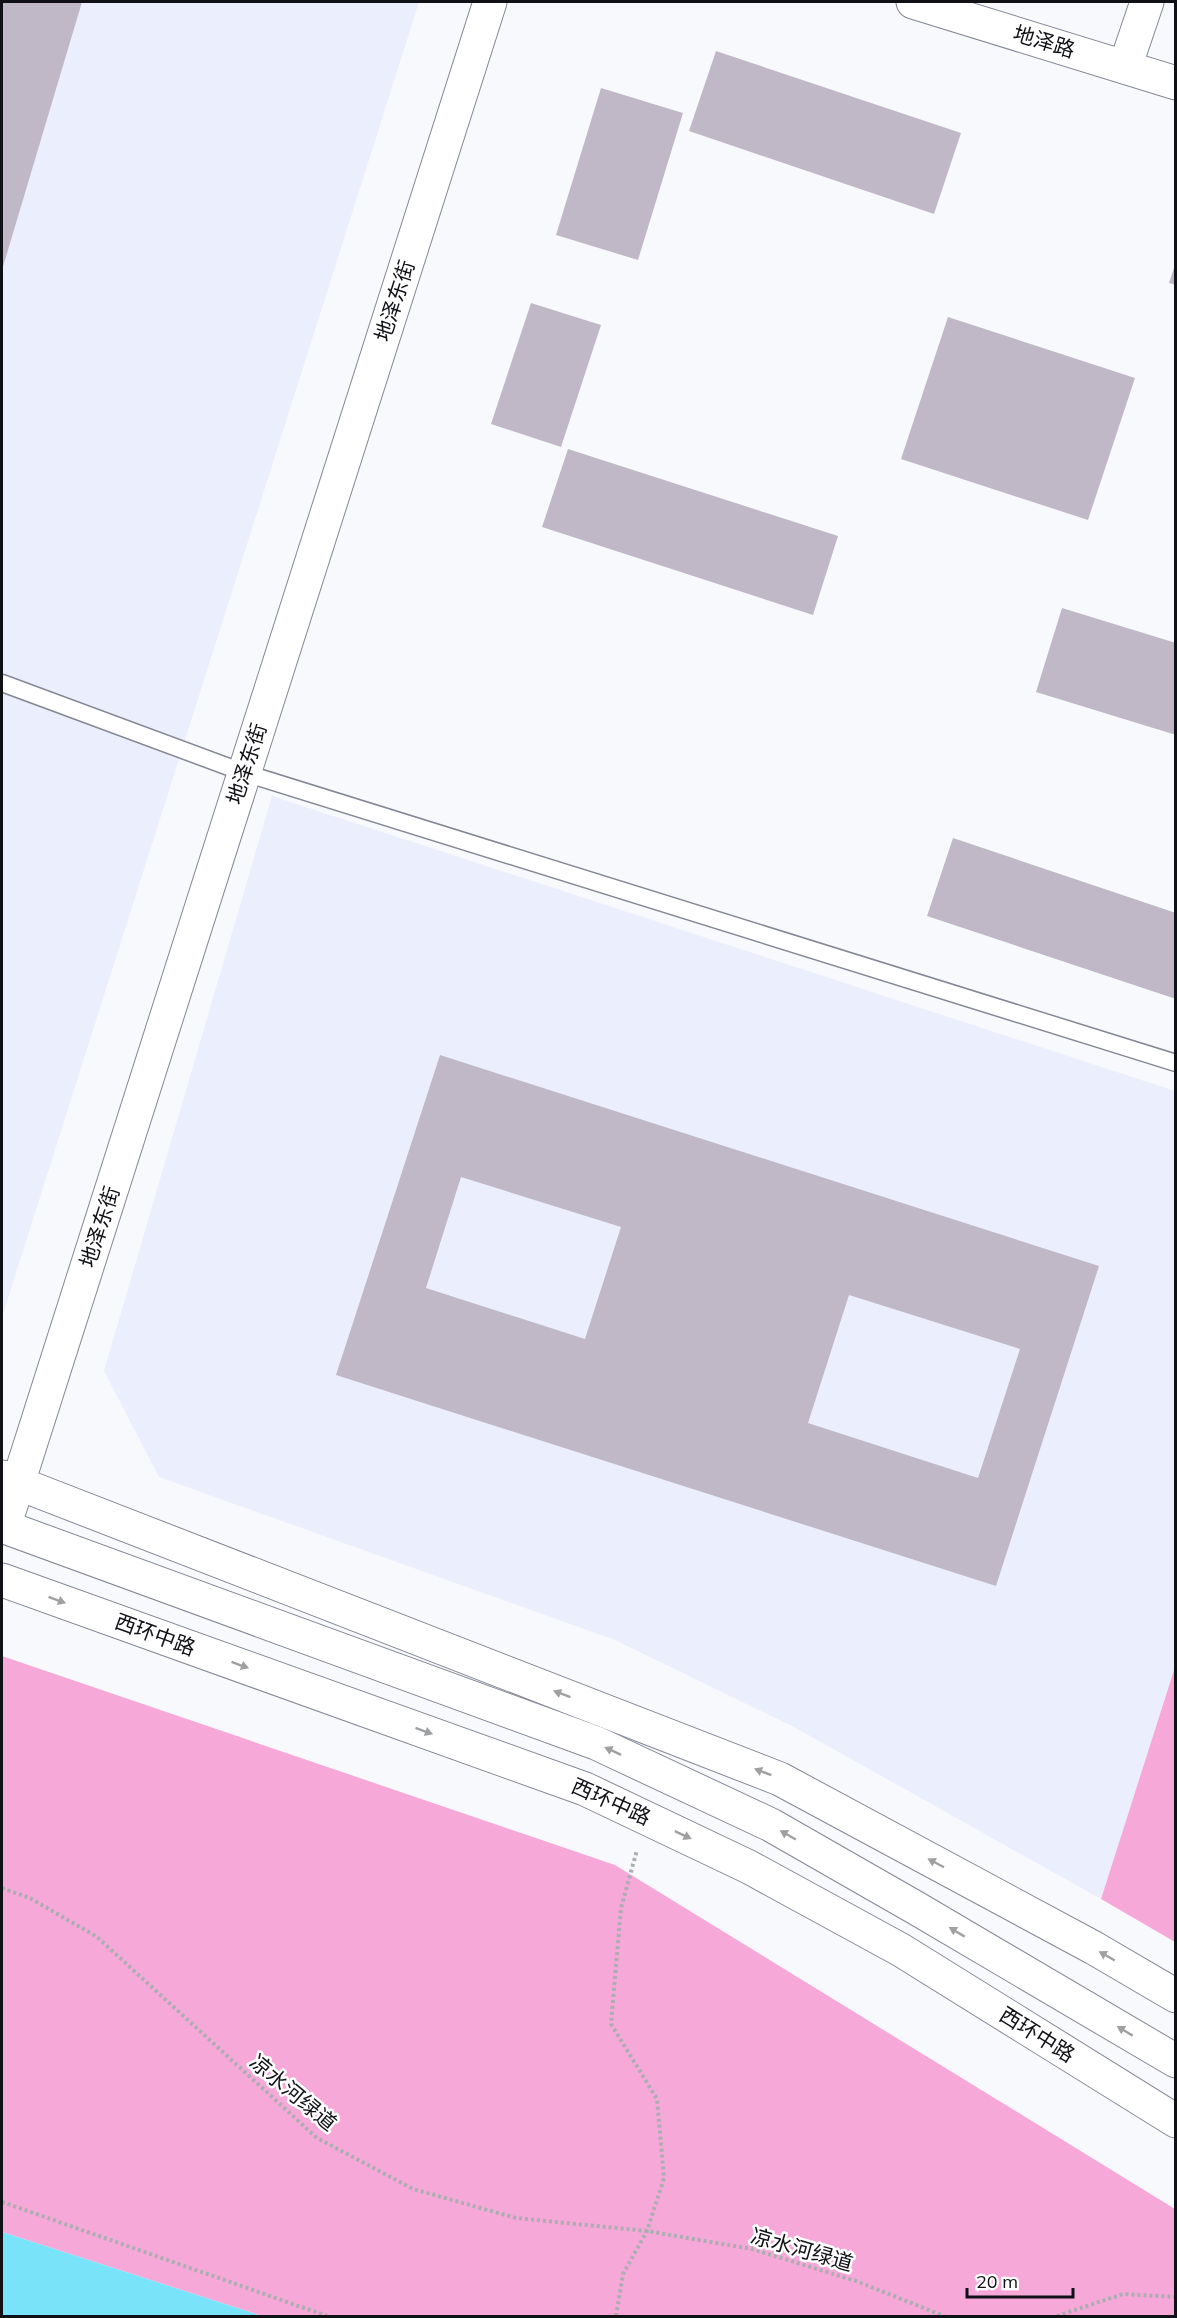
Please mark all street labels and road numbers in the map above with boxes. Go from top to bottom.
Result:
street label: 地泽路 [1010,19,1078,63]
street label: 地泽东街 [369,257,419,345]
street label: 地泽东街 [221,720,271,808]
street label: 地泽东街 [74,1183,124,1271]
street label: 西环中路 [111,1607,199,1661]
street label: 西环中路 [568,1772,655,1830]
street label: 西环中路 [995,2001,1080,2067]
street label: 凉水河绿道 [245,2049,342,2136]
street label: 凉水河绿道 [748,2222,856,2276]

